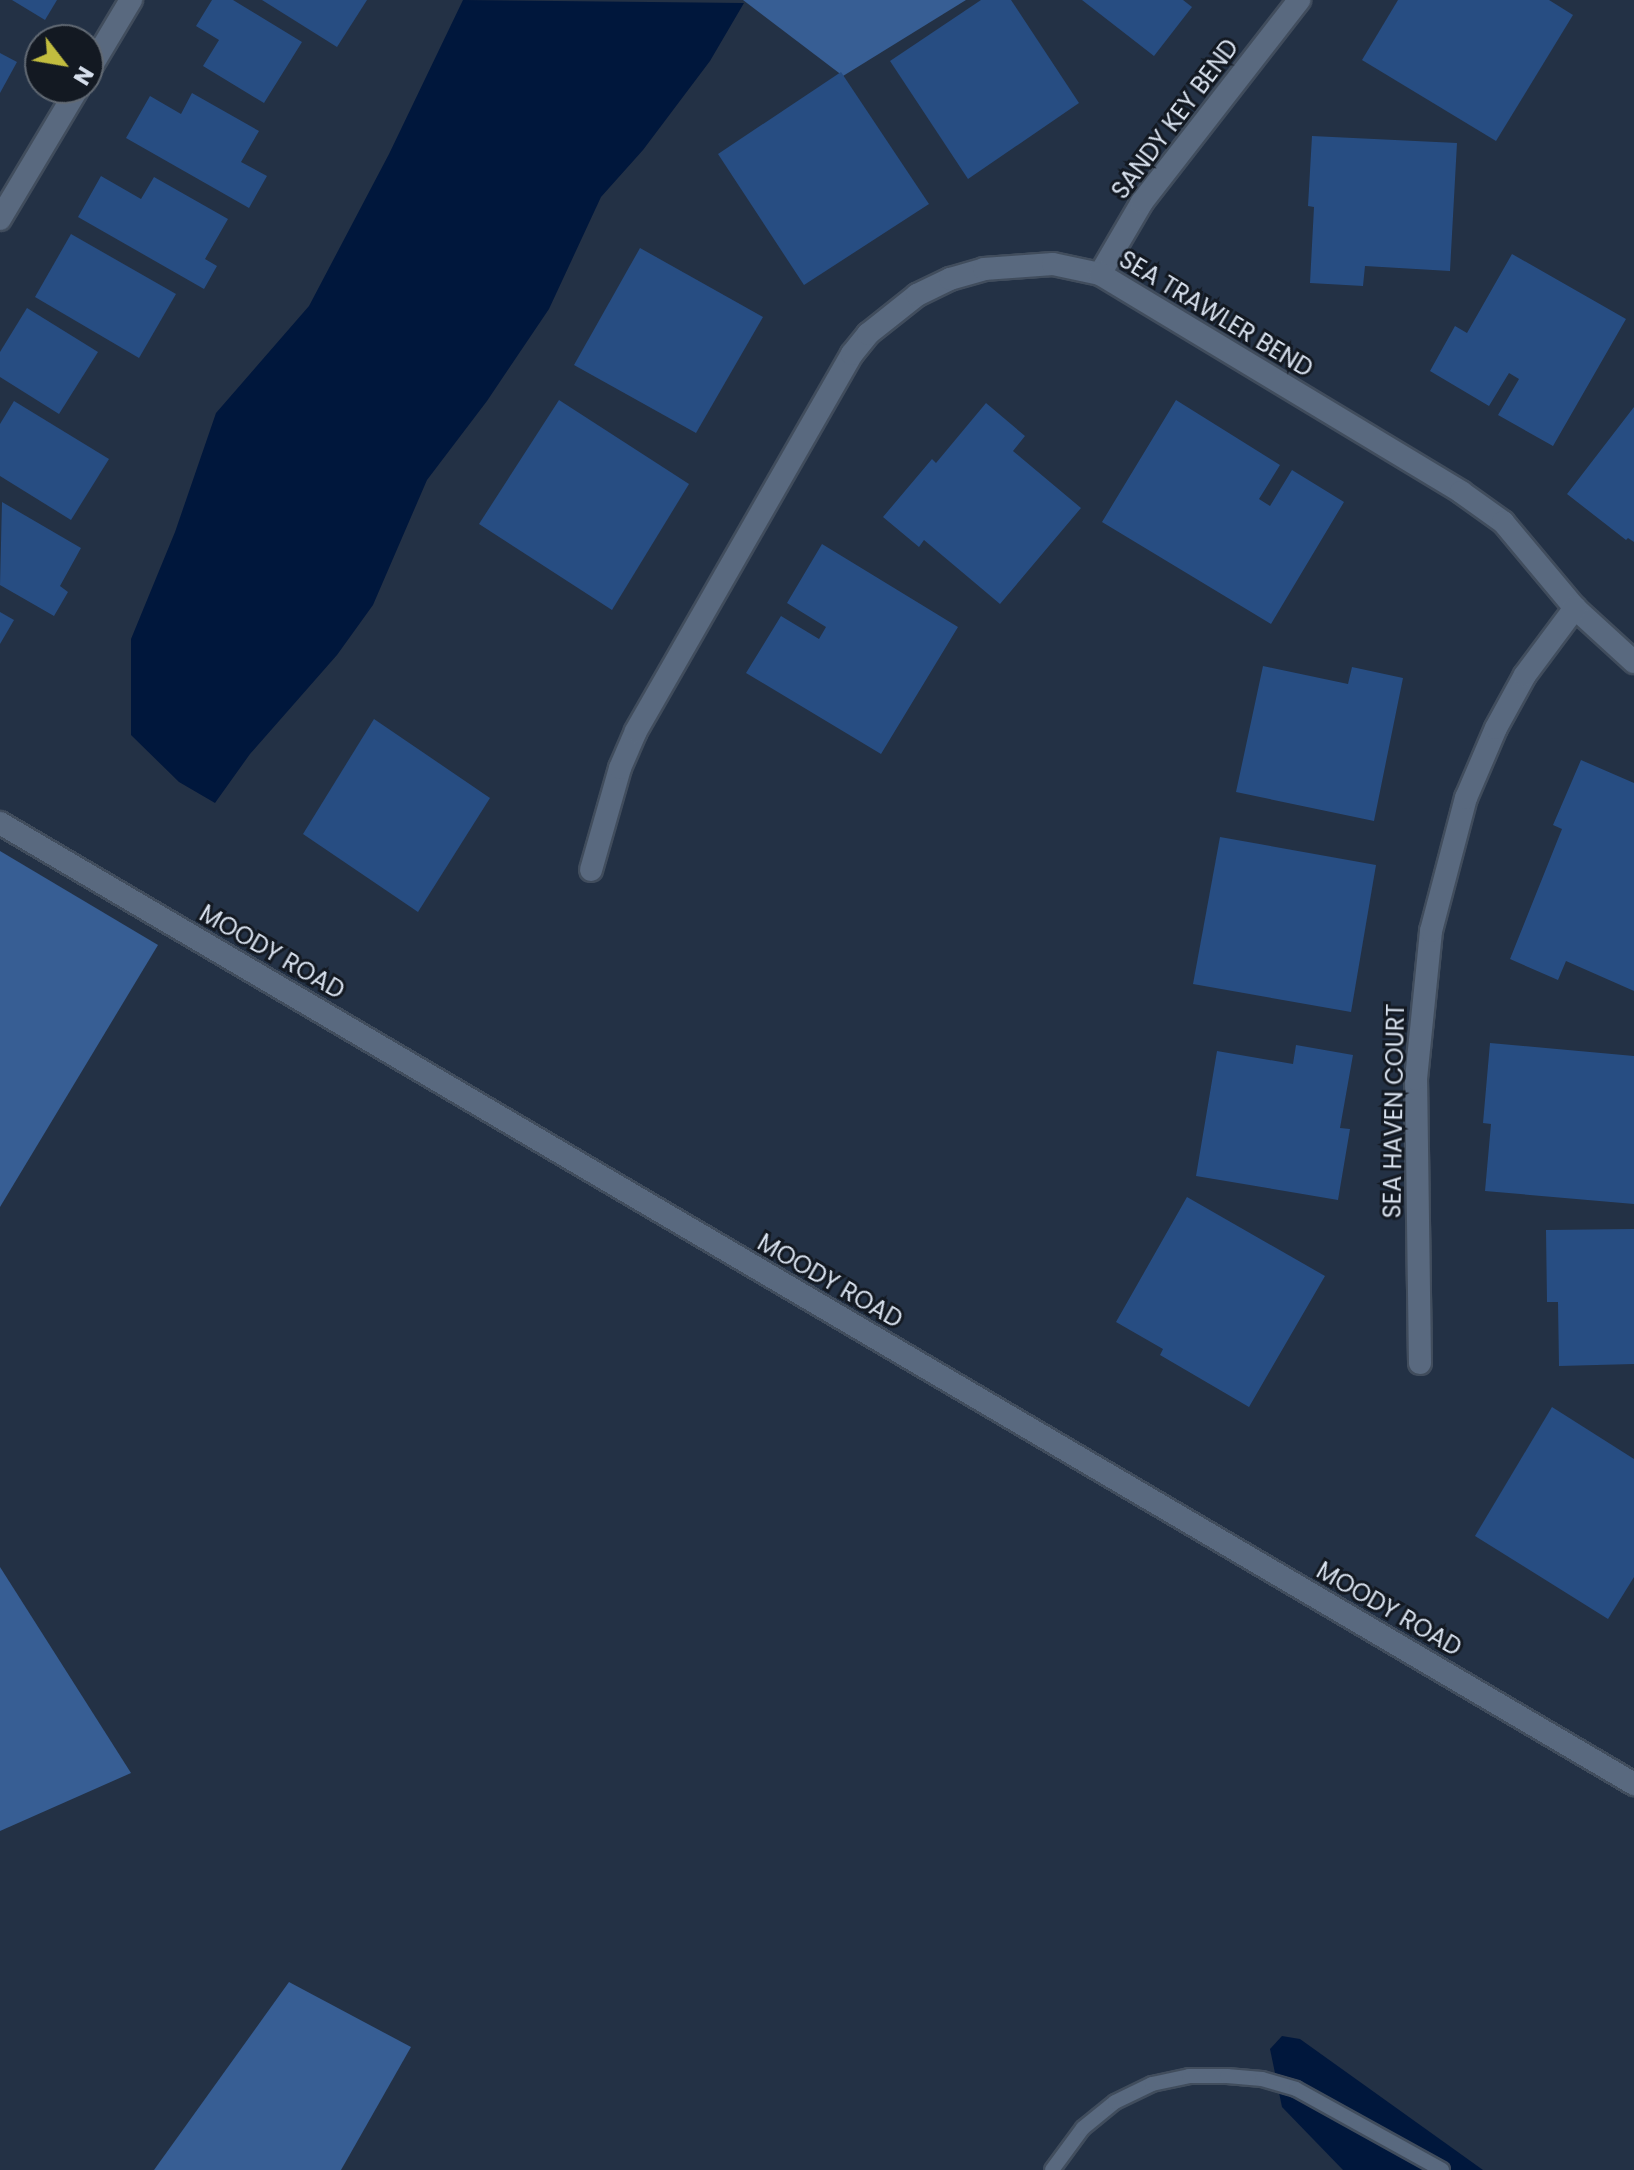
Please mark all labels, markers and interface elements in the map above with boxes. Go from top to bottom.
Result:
north arrow [24,24,104,104]
street label: SANDY KEY BEND [1106,33,1244,205]
text: N [66,61,101,91]
street label: SEA TRAWLER BEND [1114,245,1318,383]
street label: MOODY ROAD [194,899,350,1005]
street label: SEA HAVEN COURT [1378,1003,1410,1219]
street label: MOODY ROAD [752,1228,908,1334]
street label: MOODY ROAD [1311,1556,1467,1662]

